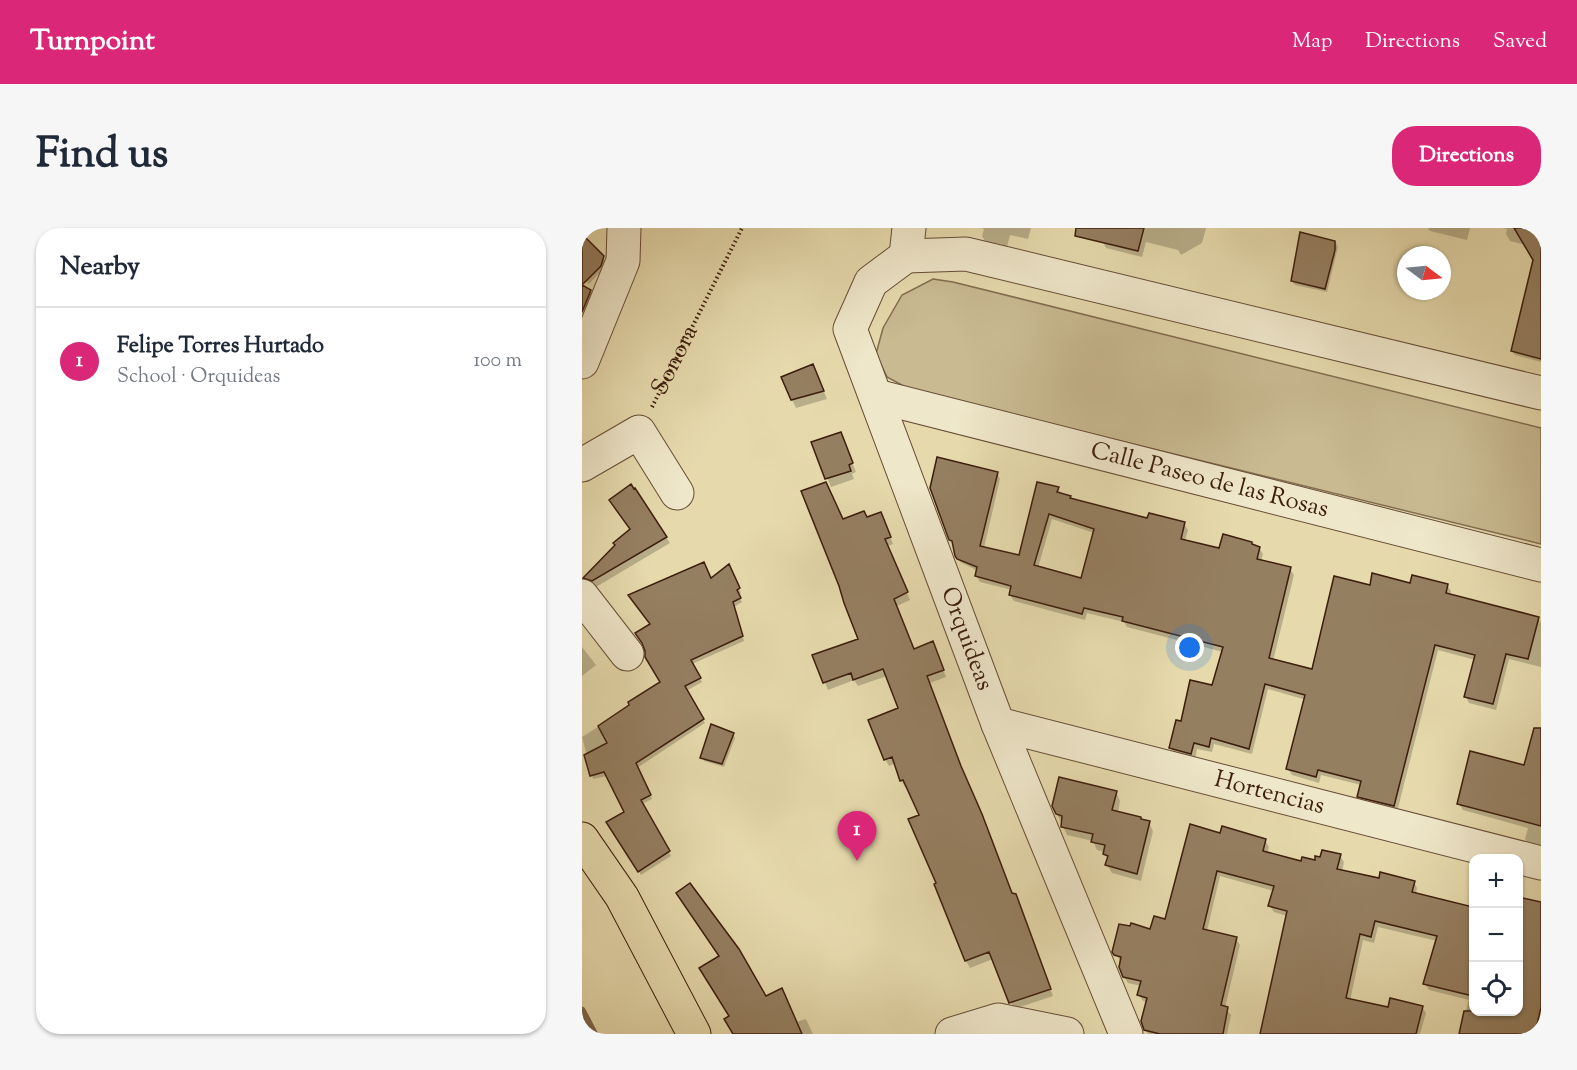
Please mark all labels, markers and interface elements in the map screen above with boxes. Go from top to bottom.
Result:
text: Turnpoint [30,22,155,62]
text: Map [1292,27,1332,57]
text: Directions [1365,27,1460,57]
text: Saved [1493,27,1547,57]
text: Find us [36,126,168,186]
button: Directions [1392,126,1541,186]
north arrow [1397,246,1451,300]
text: Nearby [60,249,140,286]
street label: Sonora [643,320,707,402]
text: Felipe Torres Hurtado [117,331,324,363]
text: 1 [76,347,83,376]
text: 100 m [473,347,522,376]
text: School · Orquideas [117,363,280,392]
street label: Calle Paseo de las Rosas [1087,434,1332,527]
street label: Orquideas [931,582,1001,696]
your location [1175,633,1204,662]
street label: Hortencias [1210,763,1328,824]
pin: 1 [838,812,876,861]
map controls [1469,854,1523,1016]
button: + [1469,854,1523,908]
button: − [1469,908,1523,962]
button: locate [1469,962,1523,1016]

